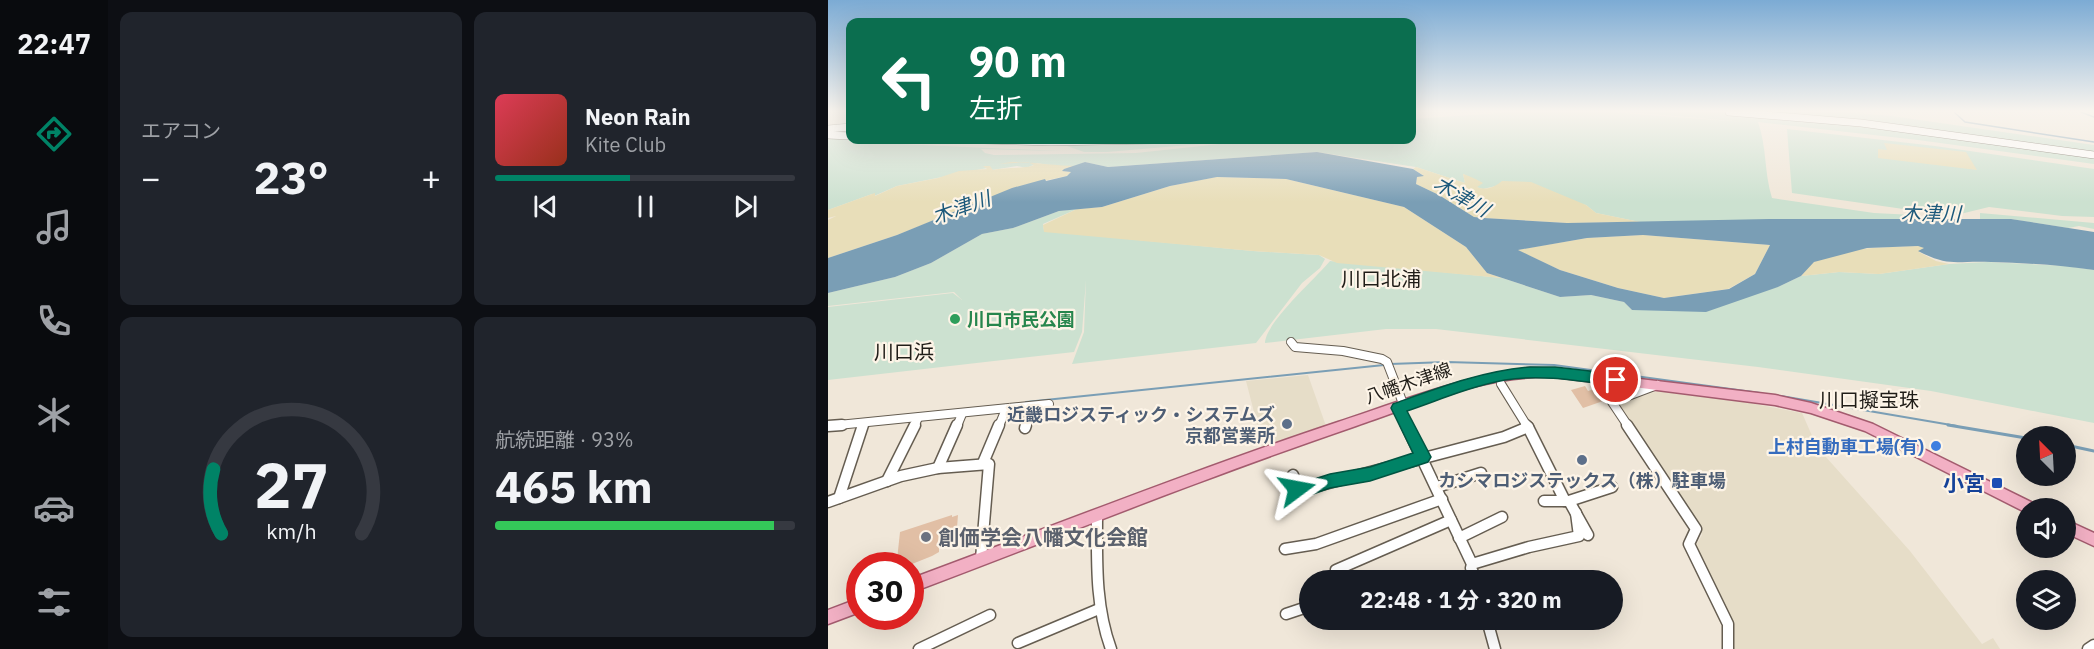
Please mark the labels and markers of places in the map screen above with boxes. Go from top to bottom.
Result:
place label: 川口市民公園 [967,308,1075,331]
marker: 川口市民公園 [948,312,962,326]
pin [1590,354,1641,405]
place label: 近畿ロジスティック・システムズ 京都営業所 [1007,403,1275,447]
marker: 近畿ロジスティック・システムズ 京都営業所 [1280,417,1294,431]
place label: 上村自動車工場(有) [1768,435,1924,458]
marker: 上村自動車工場(有) [1929,439,1943,453]
marker: カシマロジステックス（株）駐車場 [1575,453,1589,467]
place label: カシマロジステックス（株）駐車場 [1438,469,1726,492]
place label: 小宮 [1943,469,1985,497]
marker: 小宮 [1990,476,2004,490]
place label: 創価学会八幡文化会館 [938,523,1148,551]
marker: 創価学会八幡文化会館 [919,530,933,544]

